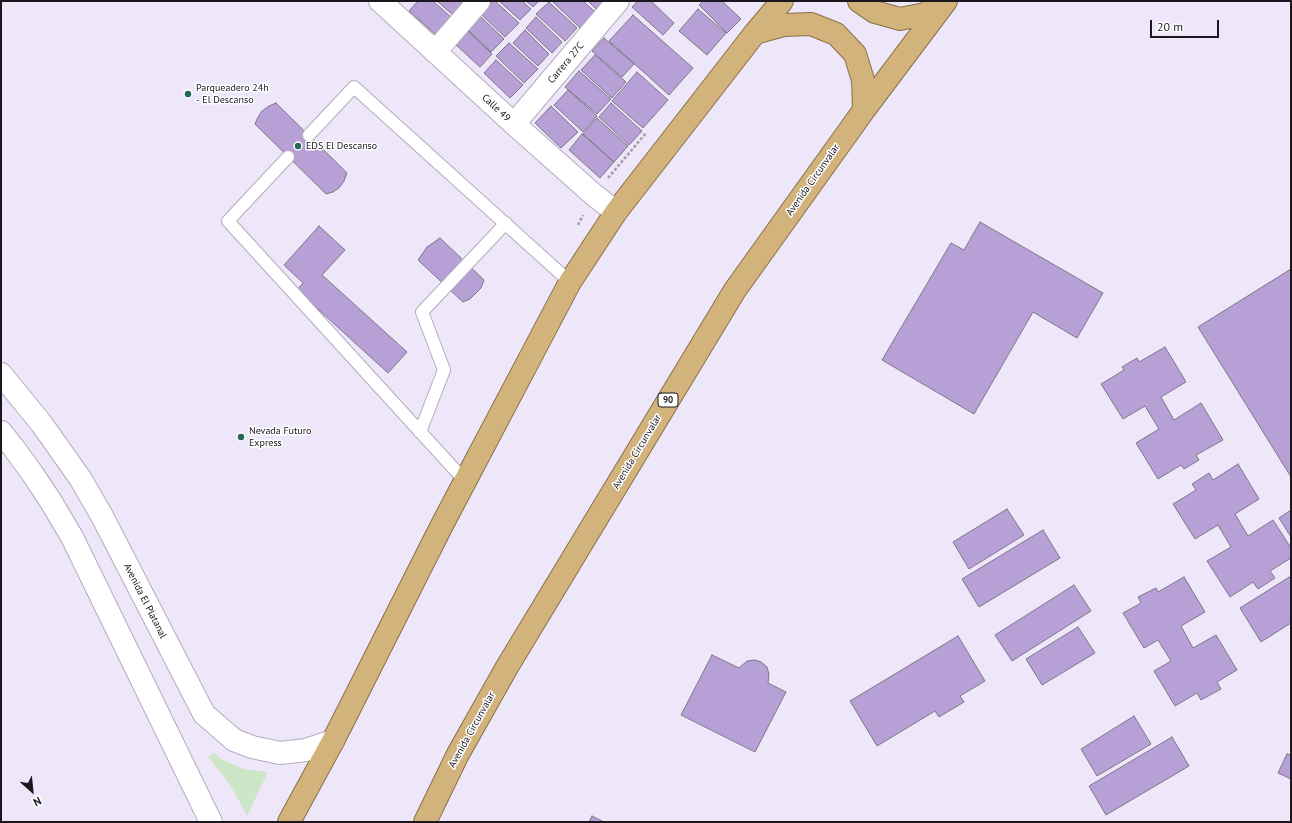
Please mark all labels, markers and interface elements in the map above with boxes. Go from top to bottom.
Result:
scale bar [1152,12,1221,38]
text: 20 m [1157,19,1183,34]
street label: Carrera 27C [545,40,587,86]
place label: Parqueadero 24h - El Descanso [196,82,269,106]
marker: Parqueadero 24h - El Descanso [183,89,193,99]
street label: Calle 49 [479,92,513,124]
place label: EDS El Descanso [306,140,377,152]
marker: EDS El Descanso [293,141,303,151]
street label: Avenida Circunvalar [784,142,842,218]
road number: 90 [658,393,678,407]
street label: Avenida Circunvalar [610,413,664,491]
place label: Nevada Futuro Express [249,425,311,448]
marker: Nevada Futuro Express [236,432,246,442]
street label: Avenida El Platanal [121,561,169,641]
street label: Avenida Circunvalar [446,690,498,770]
north arrow [12,771,52,811]
text: N [31,794,44,810]

